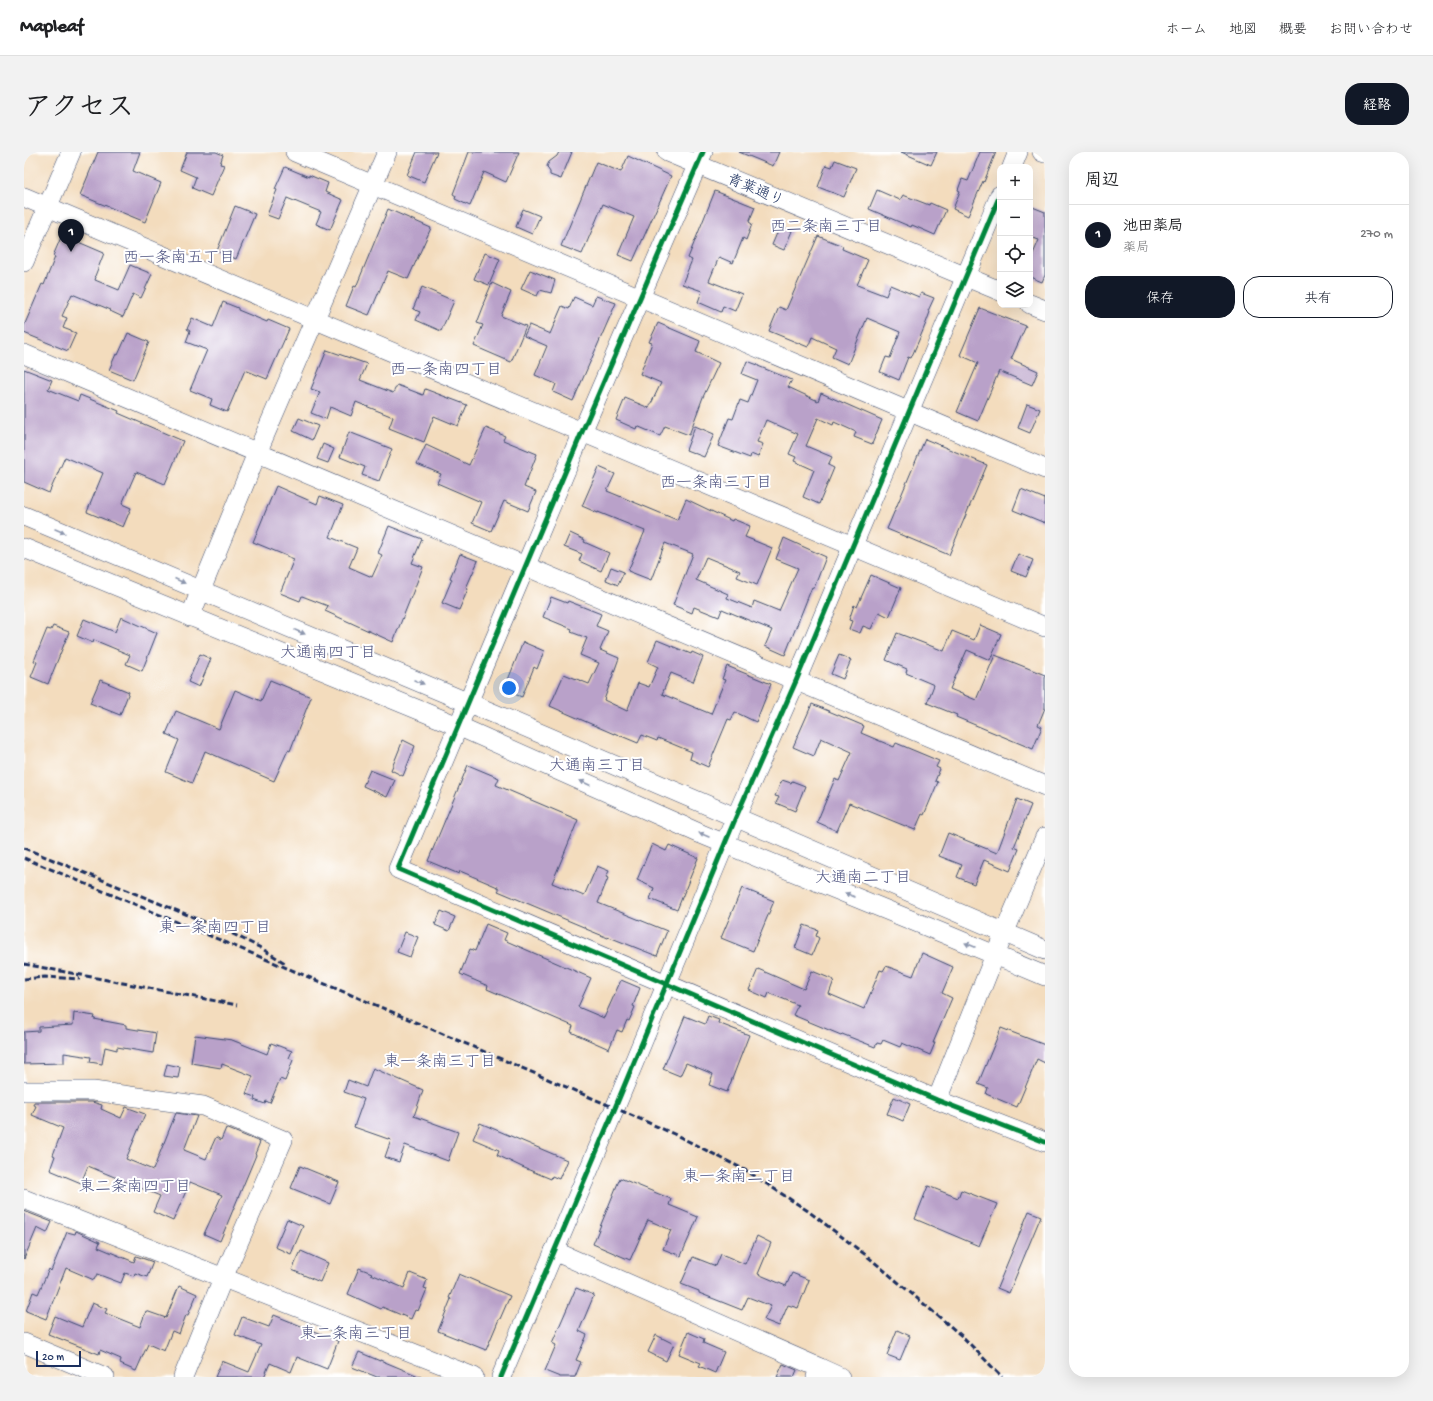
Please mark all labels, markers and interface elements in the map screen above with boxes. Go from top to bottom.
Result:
text: Mapleaf [20,16,83,39]
text: ホーム [1166,22,1207,39]
text: 地図 [1229,22,1257,39]
text: 概要 [1279,22,1307,39]
text: お問い合わせ [1329,22,1413,39]
button: 経路 [1345,83,1409,125]
text: アクセス [24,93,134,126]
map controls [997,164,1033,308]
button: + [997,164,1033,200]
street label: 青葉通り [724,170,787,211]
text: 周辺 [1085,172,1119,192]
button: − [997,200,1033,236]
district label: 西二条南三丁目 [770,217,882,238]
text: 池田薬局 [1123,218,1183,236]
pin: 1 [58,219,84,252]
text: 1 [1095,227,1101,242]
text: 270 m [1360,227,1393,242]
button: locate [997,236,1033,272]
text: 薬局 [1123,241,1149,256]
district label: 西一条南五丁目 [123,248,235,269]
button: layers [997,272,1033,308]
button: 保存 [1085,276,1235,318]
button: 共有 [1243,276,1393,318]
district label: 西一条南四丁目 [390,360,502,381]
district label: 西一条南三丁目 [660,473,772,494]
one-way arrow [54,527,66,534]
one-way arrow [174,578,186,584]
one-way arrow [294,629,305,635]
district label: 大通南四丁目 [280,643,376,664]
your location [499,678,519,698]
one-way arrow [414,680,426,686]
district label: 大通南三丁目 [549,756,645,777]
one-way arrow [579,780,591,786]
one-way arrow [698,832,710,839]
district label: 大通南二丁目 [815,868,911,889]
one-way arrow [844,892,856,898]
district label: 東一条南四丁目 [159,918,271,939]
one-way arrow [964,941,976,947]
district label: 東一条南三丁目 [384,1052,496,1073]
district label: 東一条南二丁目 [683,1167,795,1188]
district label: 東二条南四丁目 [79,1177,191,1198]
district label: 東二条南三丁目 [300,1324,412,1345]
scale bar [36,1349,81,1368]
text: 20 m [42,1352,64,1364]

